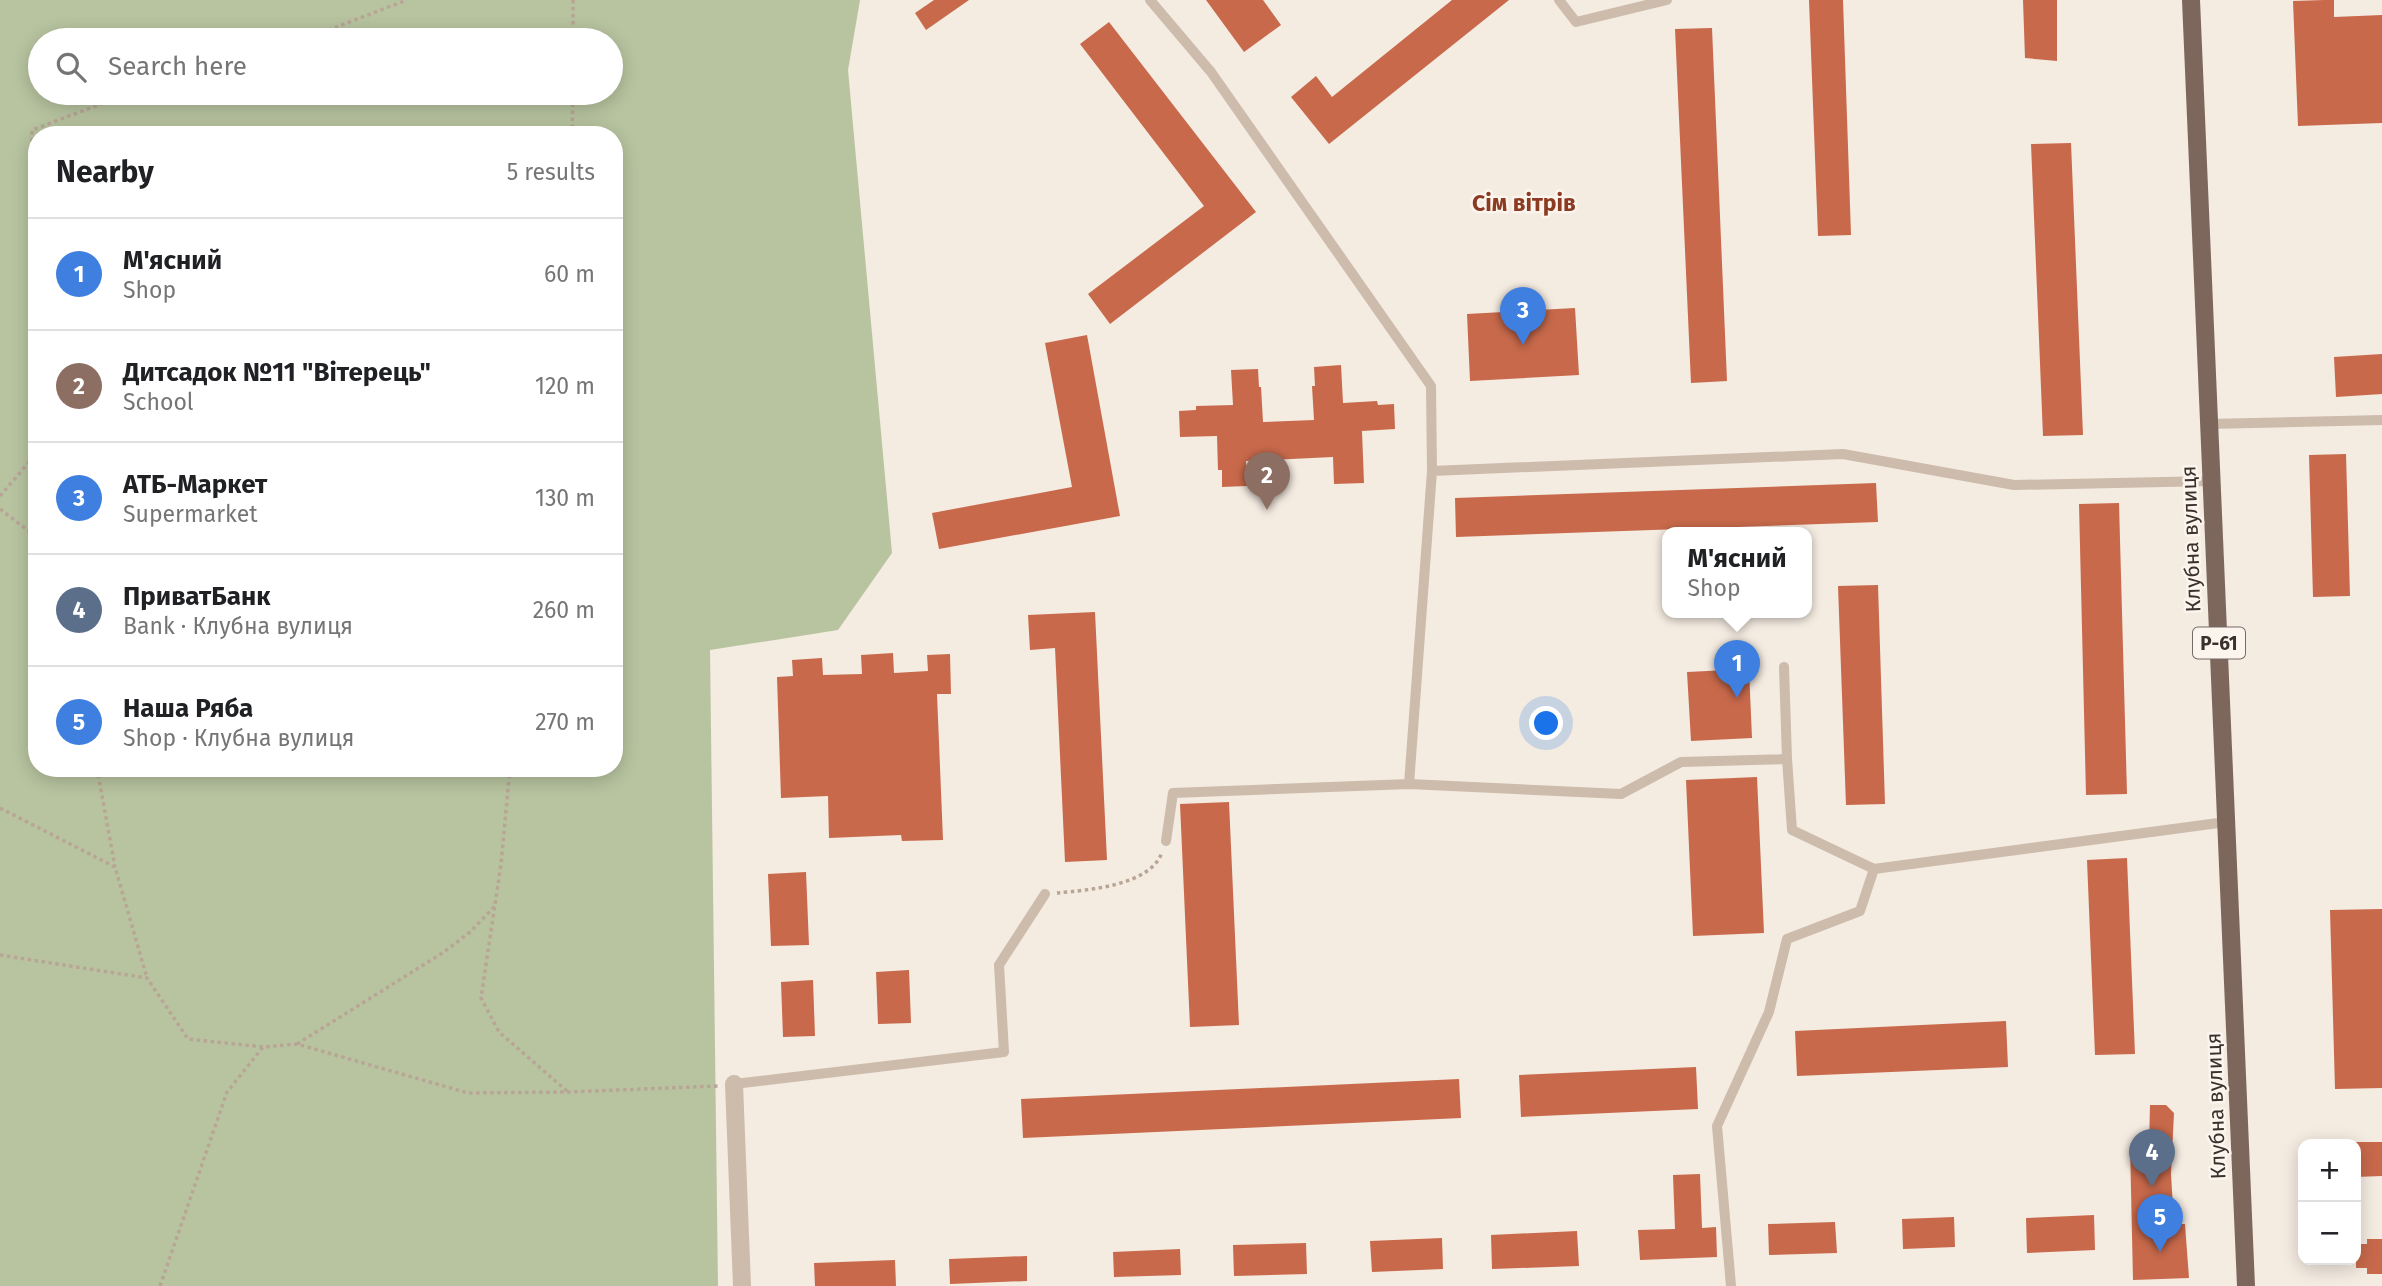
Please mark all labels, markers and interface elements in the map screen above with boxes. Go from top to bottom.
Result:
search box [28,28,623,105]
icon: search [52,48,90,86]
text: Search here [108,51,247,82]
text: Nearby [56,154,154,190]
text: 5 results [507,158,595,186]
district label: Сім вітрів [1472,189,1576,217]
text: М'ясний [123,245,222,276]
text: 1 [74,260,84,288]
text: 60 m [544,260,595,288]
text: Shop [123,276,176,304]
pin: 3 [1500,287,1546,345]
text: Дитсадок №11 "Вітерець" [123,357,431,388]
text: 2 [73,372,85,400]
text: 120 m [535,372,595,400]
text: School [123,388,194,416]
pin: 2 [1244,452,1290,510]
street label: Клубна вулиця [2175,465,2207,613]
text: АТБ-Маркет [123,469,267,500]
text: 3 [73,484,85,512]
text: 130 m [535,484,595,512]
text: Supermarket [123,500,258,528]
popup [1662,527,1812,618]
text: М'ясний [1687,543,1787,574]
text: Shop [1687,574,1741,602]
text: ПриватБанк [123,581,271,612]
text: 4 [73,596,86,624]
text: 260 m [533,596,595,624]
text: Bank · Клубна вулиця [123,612,353,640]
road number: Р-61 [2193,628,2245,658]
pin: 1 [1714,640,1760,698]
text: Наша Ряба [123,693,253,724]
your location [1529,706,1563,740]
text: 5 [73,708,85,736]
text: 270 m [535,708,595,736]
text: Shop · Клубна вулиця [123,724,354,752]
street label: Клубна вулиця [2200,1032,2232,1180]
pin: 4 [2129,1129,2175,1187]
map controls [2298,1139,2361,1265]
button: + [2298,1139,2361,1202]
pin: 5 [2137,1194,2183,1252]
button: − [2298,1202,2361,1265]

